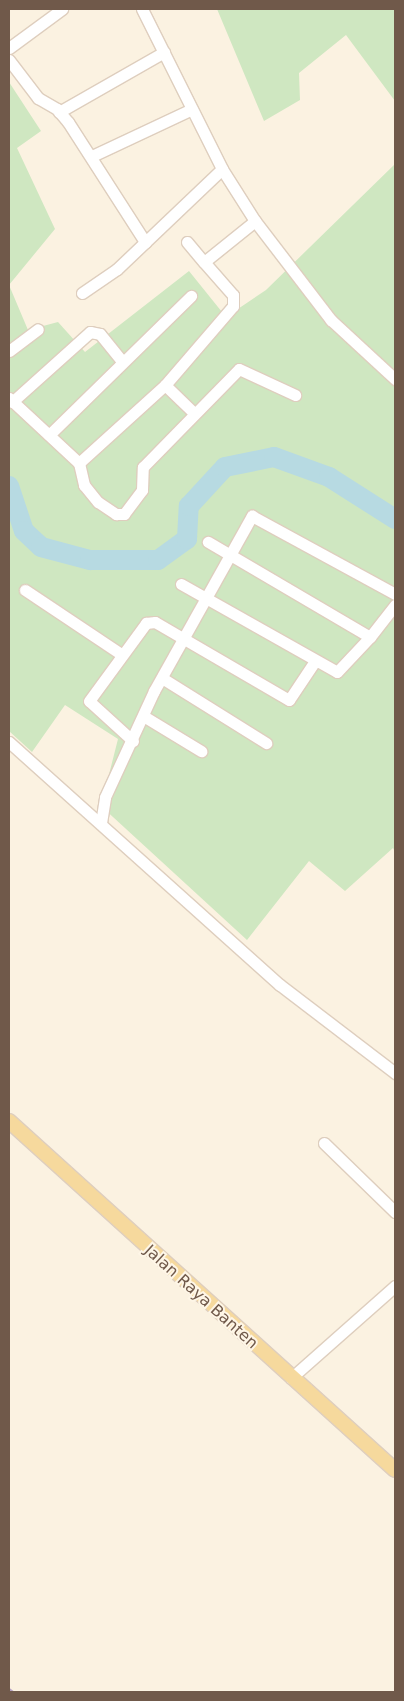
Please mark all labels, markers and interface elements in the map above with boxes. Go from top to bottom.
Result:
street label: Jalan Raya Banten [140,1241,262,1353]

